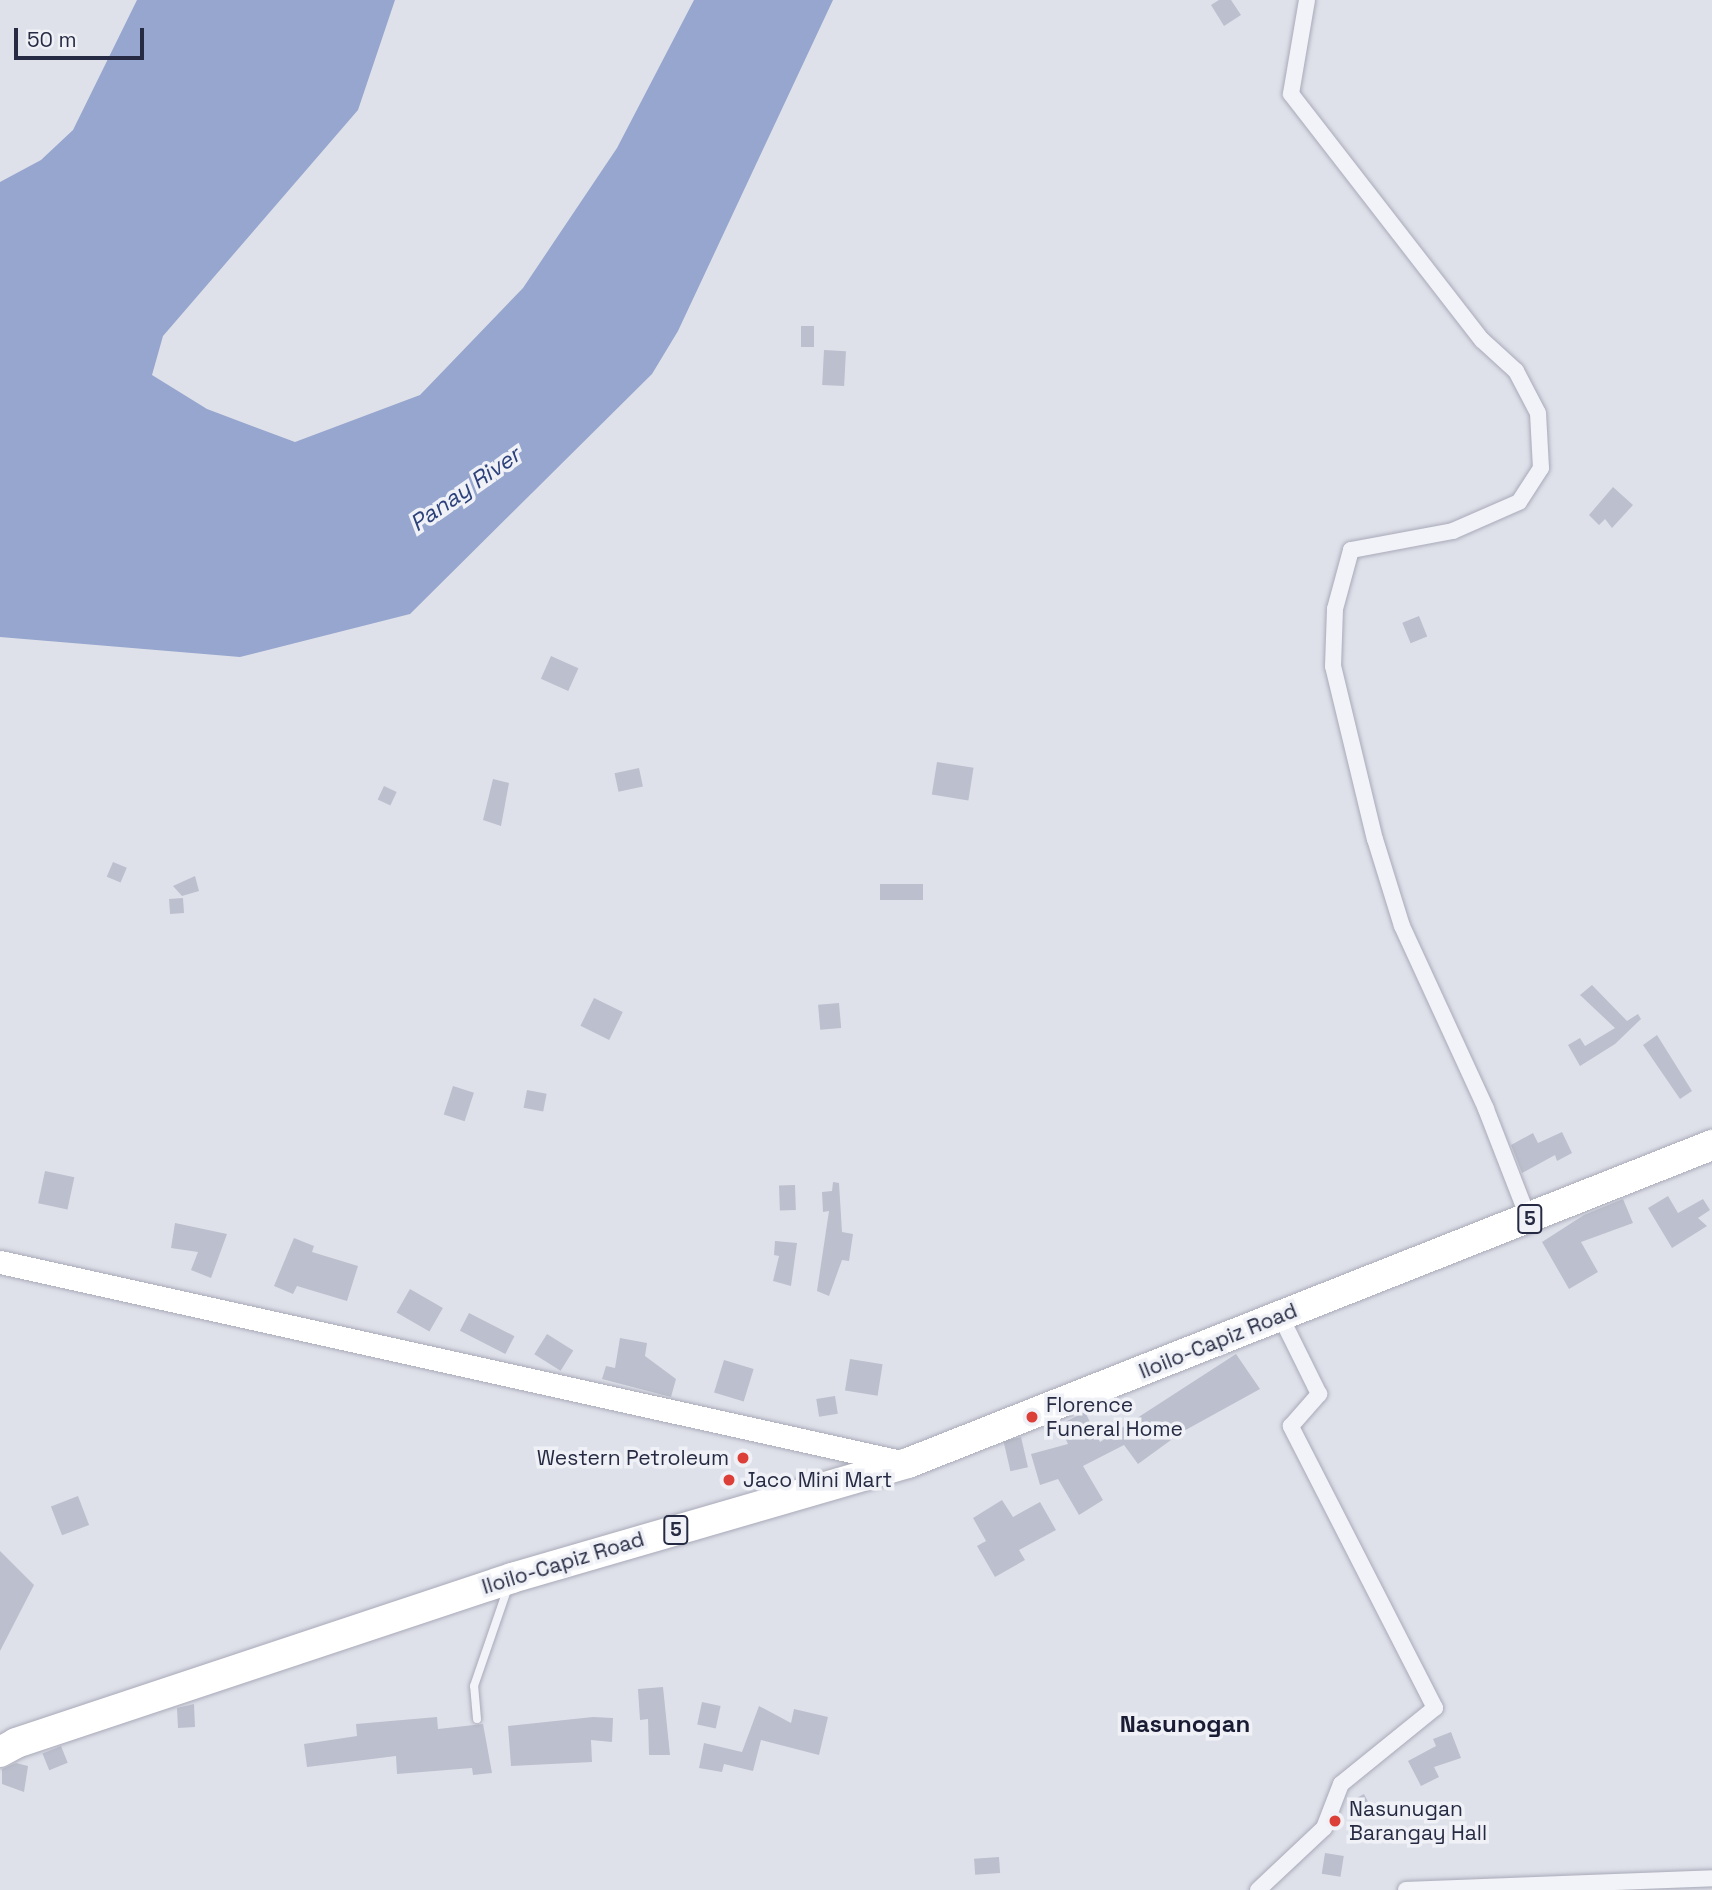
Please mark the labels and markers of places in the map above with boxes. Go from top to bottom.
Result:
place label: Florence Funeral Home [1046,1392,1183,1442]
marker: Florence Funeral Home [1024,1409,1040,1425]
place label: Western Petroleum [537,1445,729,1471]
marker: Western Petroleum [735,1450,751,1466]
place label: Jaco Mini Mart [743,1467,892,1493]
marker: Jaco Mini Mart [721,1472,737,1488]
place label: Nasunugan Barangay Hall [1349,1796,1487,1846]
marker: Nasunugan Barangay Hall [1327,1813,1343,1829]

